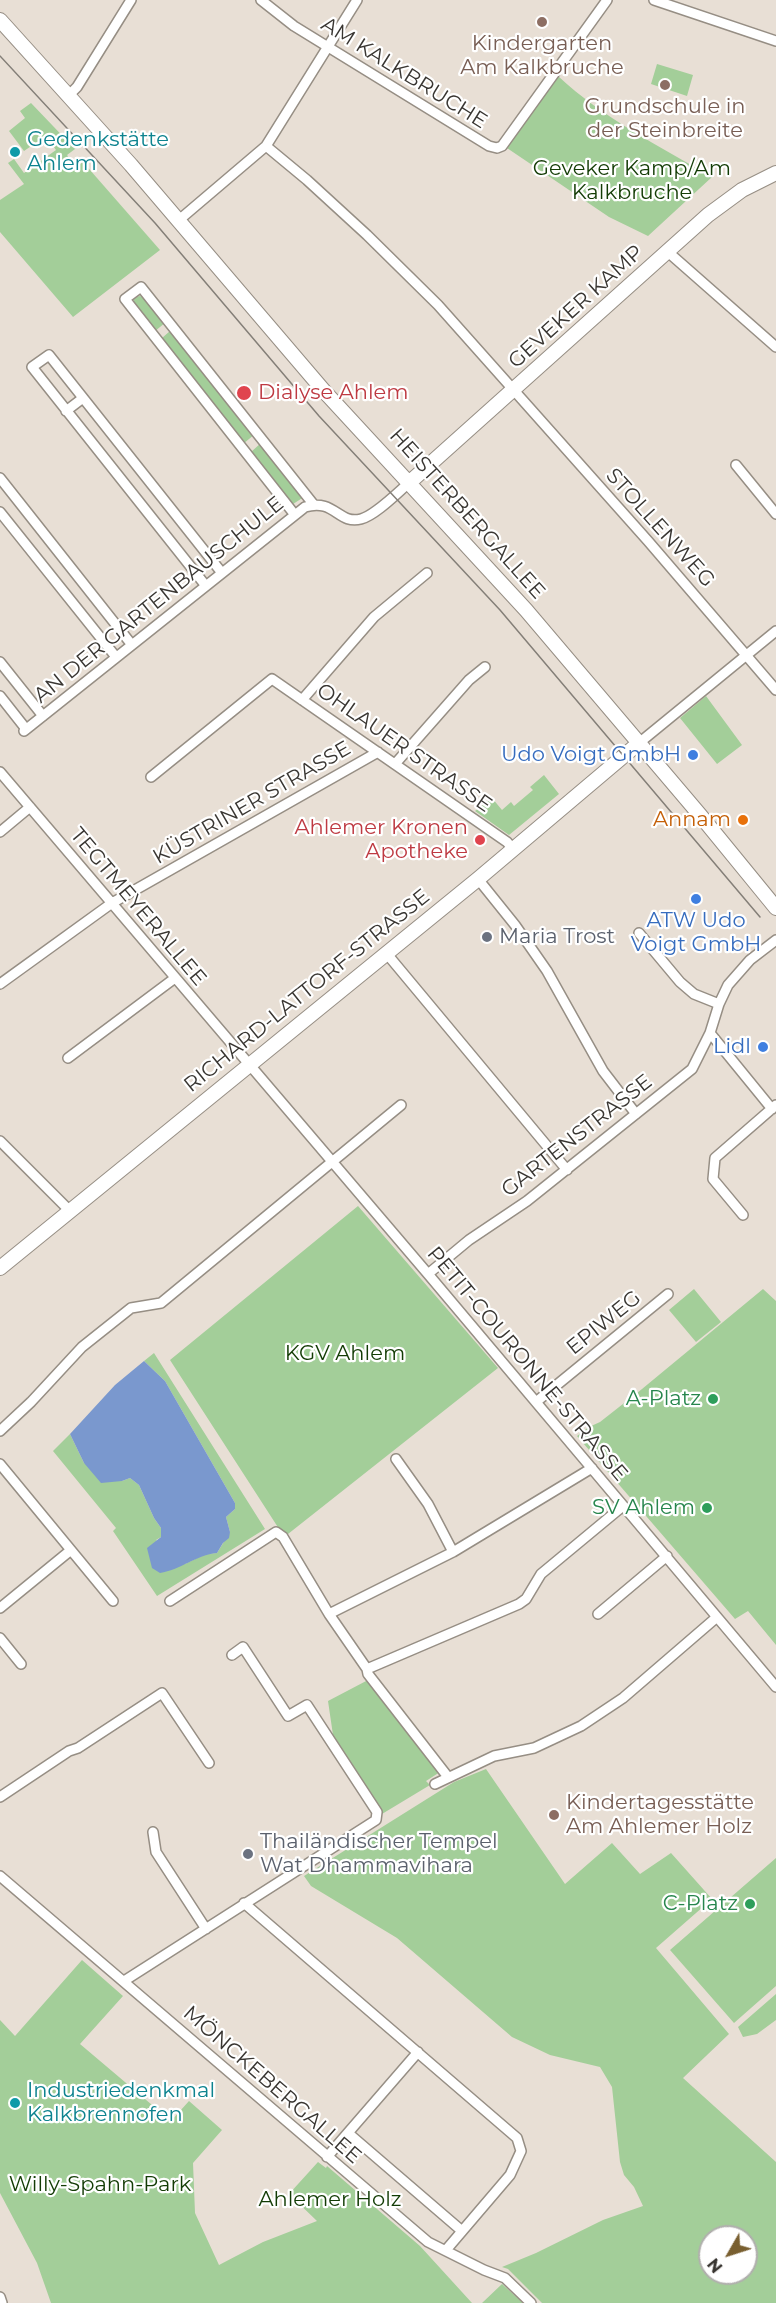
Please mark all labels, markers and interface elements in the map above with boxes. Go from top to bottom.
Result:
street label: AM KALKBRUCHE [316,12,492,134]
marker: Kindergarten Am Kalkbruche [535,15,549,29]
place label: Kindergarten Am Kalkbruche [460,31,624,81]
marker: Grundschule in der Steinbreite [658,78,672,92]
place label: Grundschule in der Steinbreite [584,94,746,144]
place label: Gedenkstätte Ahlem [27,127,169,177]
marker: Gedenkstätte Ahlem [8,145,22,159]
park label: Geveker Kamp/Am Kalkbruche [533,156,731,206]
street label: GEVEKER KAMP [503,240,649,374]
place label: Dialyse Ahlem [258,380,408,406]
marker: Dialyse Ahlem [235,384,253,402]
street label: HEISTERBERGALLEE [384,424,550,604]
street label: STOLLENWEG [600,463,720,593]
street label: AN DER GARTENBAUSCHULE [29,491,289,709]
street label: OHLAUER STRASSE [312,678,496,818]
street label: KÜSTRINER STRASSE [149,736,355,870]
place label: Udo Voigt GmbH [501,742,681,768]
marker: Udo Voigt GmbH [686,748,700,762]
place label: Annam [653,807,731,833]
marker: Annam [736,813,750,827]
place label: Ahlemer Kronen Apotheke [294,815,468,865]
street label: TEGTMEYERALLEE [65,823,211,991]
marker: Ahlemer Kronen Apotheke [473,833,487,847]
street label: RICHARD-LATTORF-STRASSE [179,884,435,1098]
marker: ATW Udo Voigt GmbH [689,892,703,906]
place label: ATW Udo Voigt GmbH [631,908,761,958]
place label: Maria Trost [499,924,615,950]
marker: Maria Trost [480,930,494,944]
place label: Lidl [713,1034,751,1060]
marker: Lidl [756,1040,770,1054]
street label: GARTENSTRASSE [497,1069,657,1203]
street label: PETIT-COURONNE-STRASSE [421,1242,633,1486]
street label: EPIWEG [562,1285,646,1361]
park label: KGV Ahlem [285,1341,405,1367]
place label: A-Platz [626,1386,701,1412]
marker: A-Platz [706,1392,720,1406]
place label: SV Ahlem [592,1495,695,1521]
marker: SV Ahlem [700,1501,714,1515]
place label: Kindertagesstätte Am Ahlemer Holz [566,1790,754,1840]
marker: Kindertagesstätte Am Ahlemer Holz [547,1808,561,1822]
place label: Thailändischer Tempel Wat Dhammavihara [260,1829,498,1879]
marker: Thailändischer Tempel Wat Dhammavihara [241,1847,255,1861]
place label: C-Platz [663,1891,738,1917]
marker: C-Platz [743,1897,757,1911]
street label: MÖNCKEBERGALLEE [178,2001,366,2169]
place label: Industriedenkmal Kalkbrennofen [27,2078,215,2128]
marker: Industriedenkmal Kalkbrennofen [8,2096,22,2110]
park label: Willy-Spahn-Park [9,2172,191,2198]
park label: Ahlemer Holz [258,2187,402,2213]
north arrow [698,2225,758,2285]
text: N [704,2254,727,2276]

